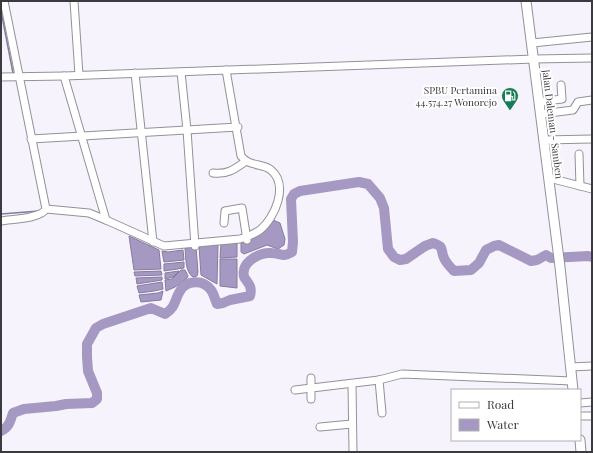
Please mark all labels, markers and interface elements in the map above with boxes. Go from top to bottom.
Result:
street label: Jalan Daleman - Samben [539,68,567,179]
place label: SPBU Pertamina 44.574.27 Wonorejo [416,83,498,109]
fuel station icon: SPBU Pertamina 44.574.27 Wonorejo [500,86,520,111]
legend [451,389,581,441]
text: Road [487,396,514,412]
text: Water [486,416,520,432]

